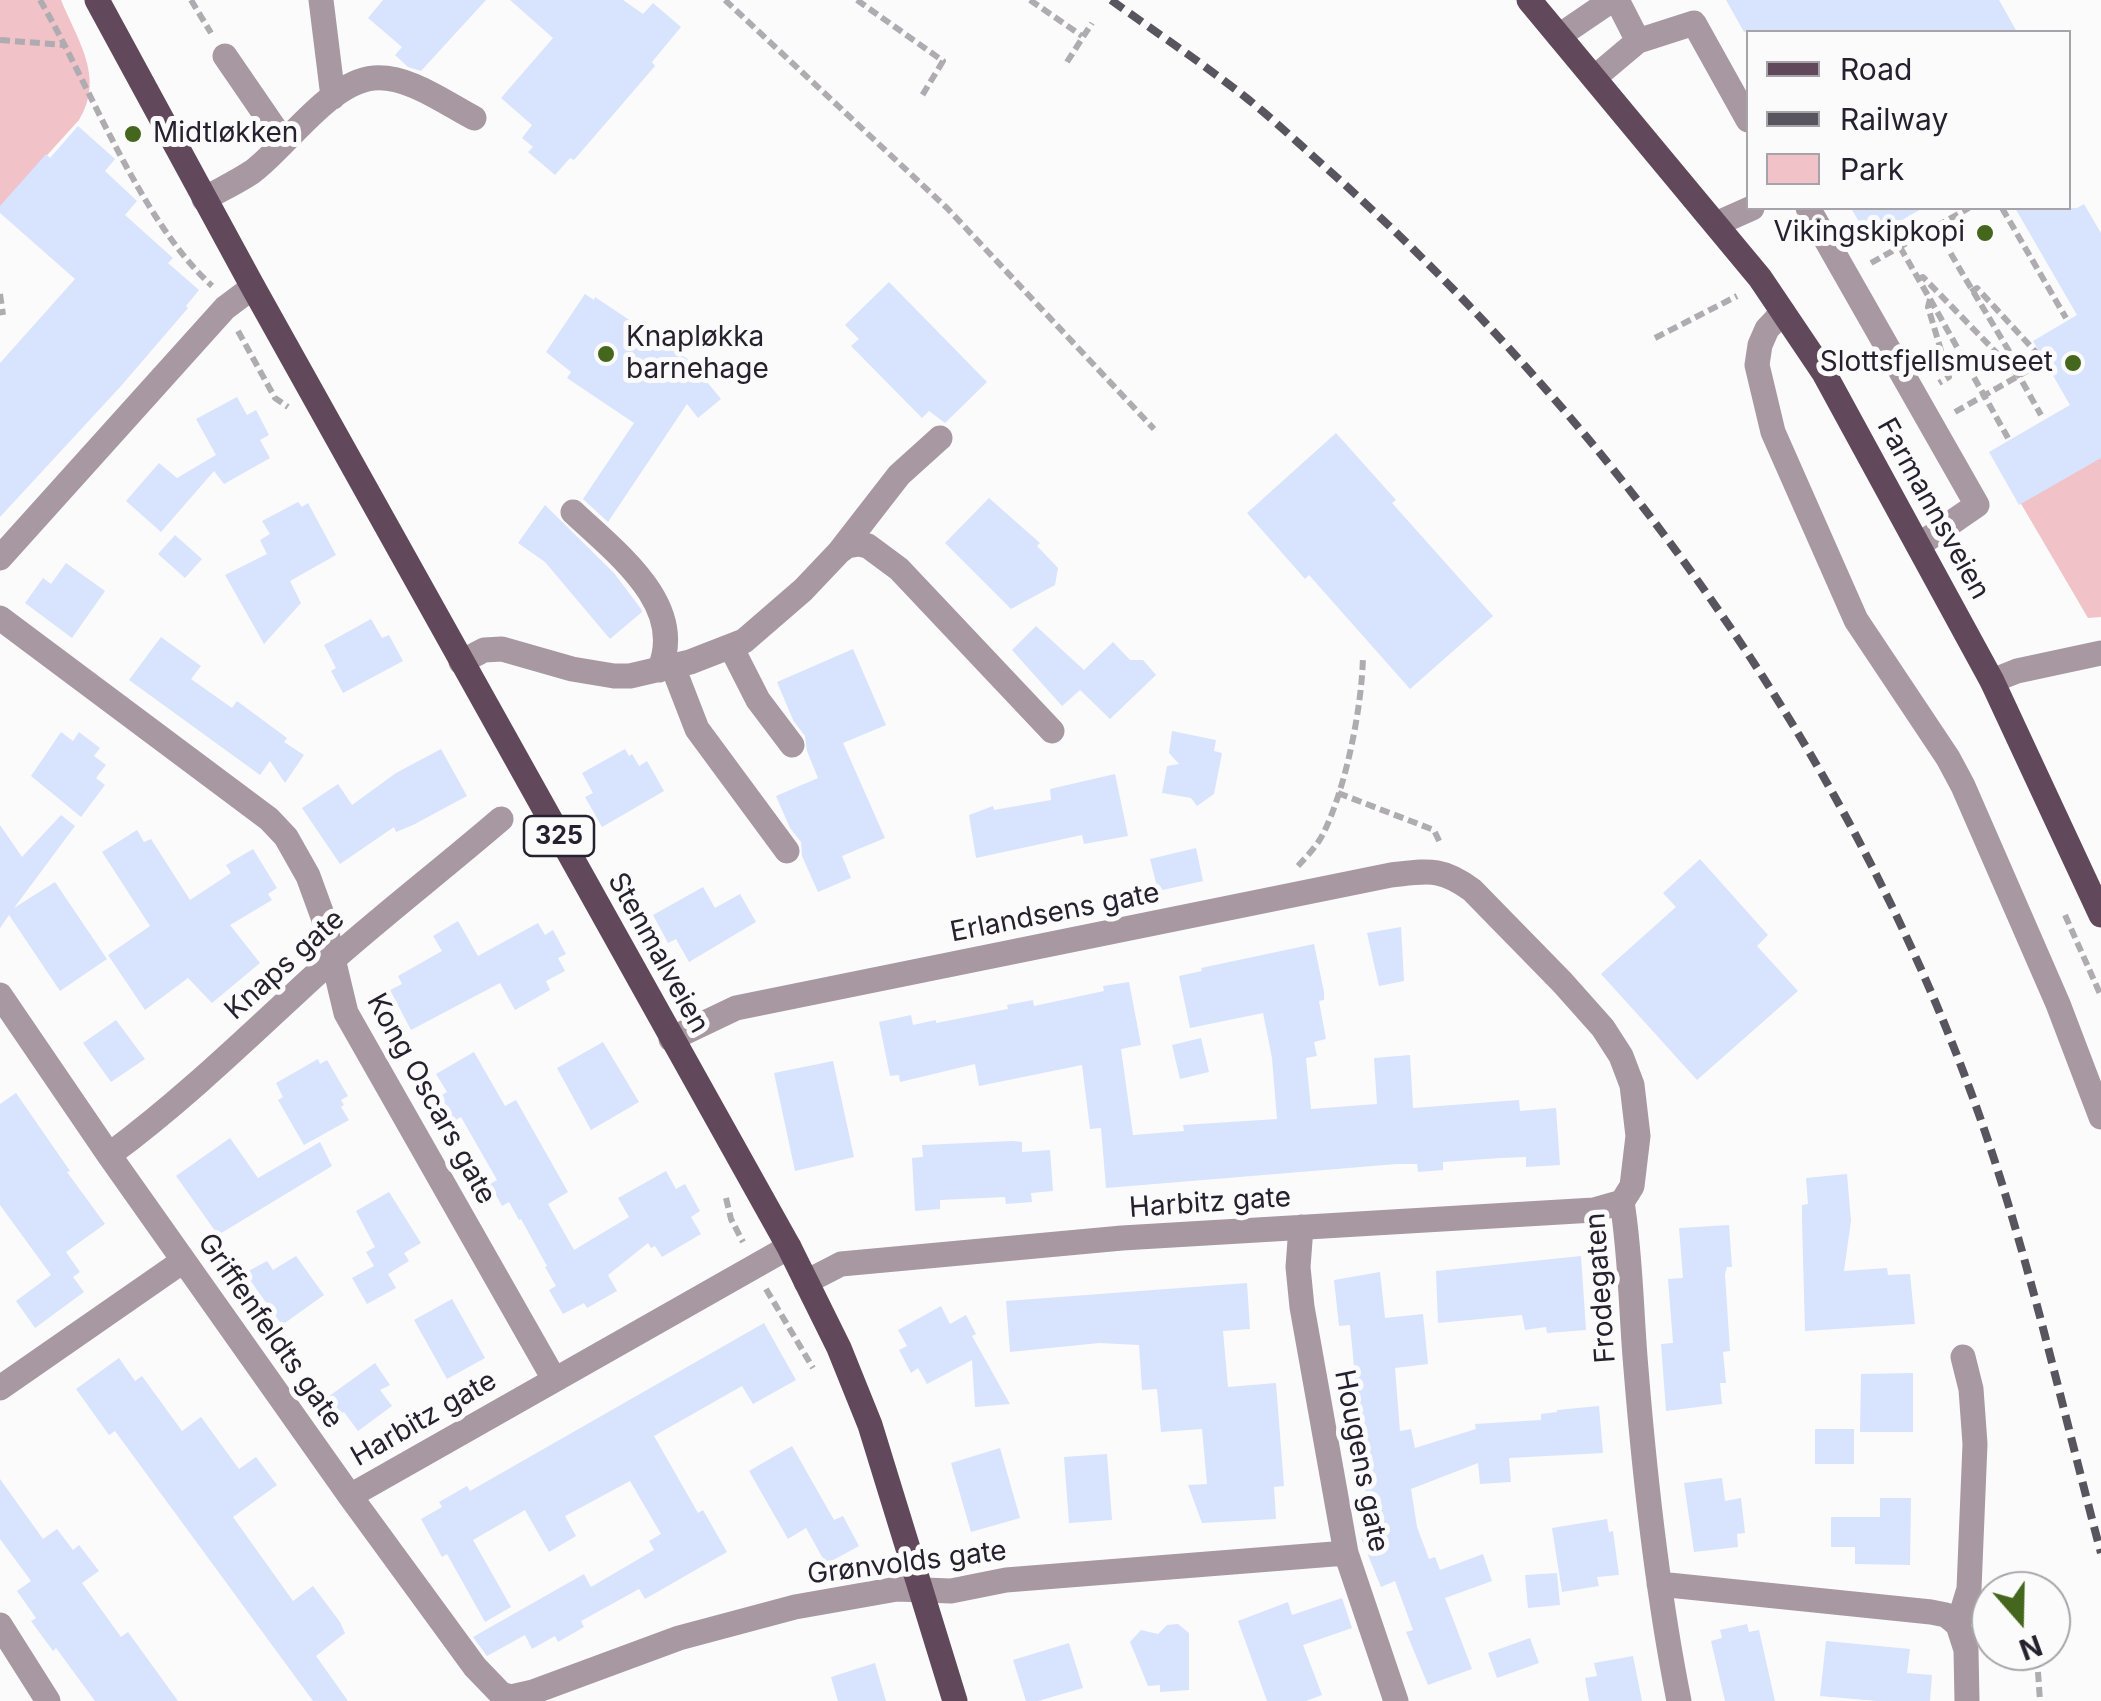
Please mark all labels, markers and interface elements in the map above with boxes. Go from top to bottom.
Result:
legend [1746,30,2071,210]
text: Road [1840,51,1912,87]
text: Railway [1840,101,1948,137]
place label: Midtløkken [153,117,298,151]
marker: Midtløkken [122,123,144,145]
text: Park [1840,151,1904,187]
place label: Vikingskipkopi [1774,216,1965,250]
marker: Vikingskipkopi [1974,222,1996,244]
place label: Knapløkka barnehage [626,321,769,387]
marker: Knapløkka barnehage [595,343,617,365]
place label: Slottsfjellsmuseet [1820,346,2053,380]
marker: Slottsfjellsmuseet [2062,352,2084,374]
street label: Farmannsveien [1869,413,1997,605]
road number: 325 [524,816,594,856]
street label: Stenmalveien [600,867,716,1039]
street label: Erlandsens gate [948,876,1162,950]
street label: Knaps gate [218,903,352,1027]
street label: Kong Oscars gate [359,988,503,1210]
street label: Harbitz gate [1128,1181,1292,1225]
street label: Frodegaten [1579,1212,1623,1364]
street label: Griffenfeldts gate [190,1227,350,1435]
street label: Harbitz gate [345,1364,503,1474]
street label: Hougens gate [1327,1367,1395,1555]
street label: Grønvolds gate [805,1534,1009,1592]
north arrow [1971,1571,2071,1671]
text: N [2015,1628,2046,1667]

